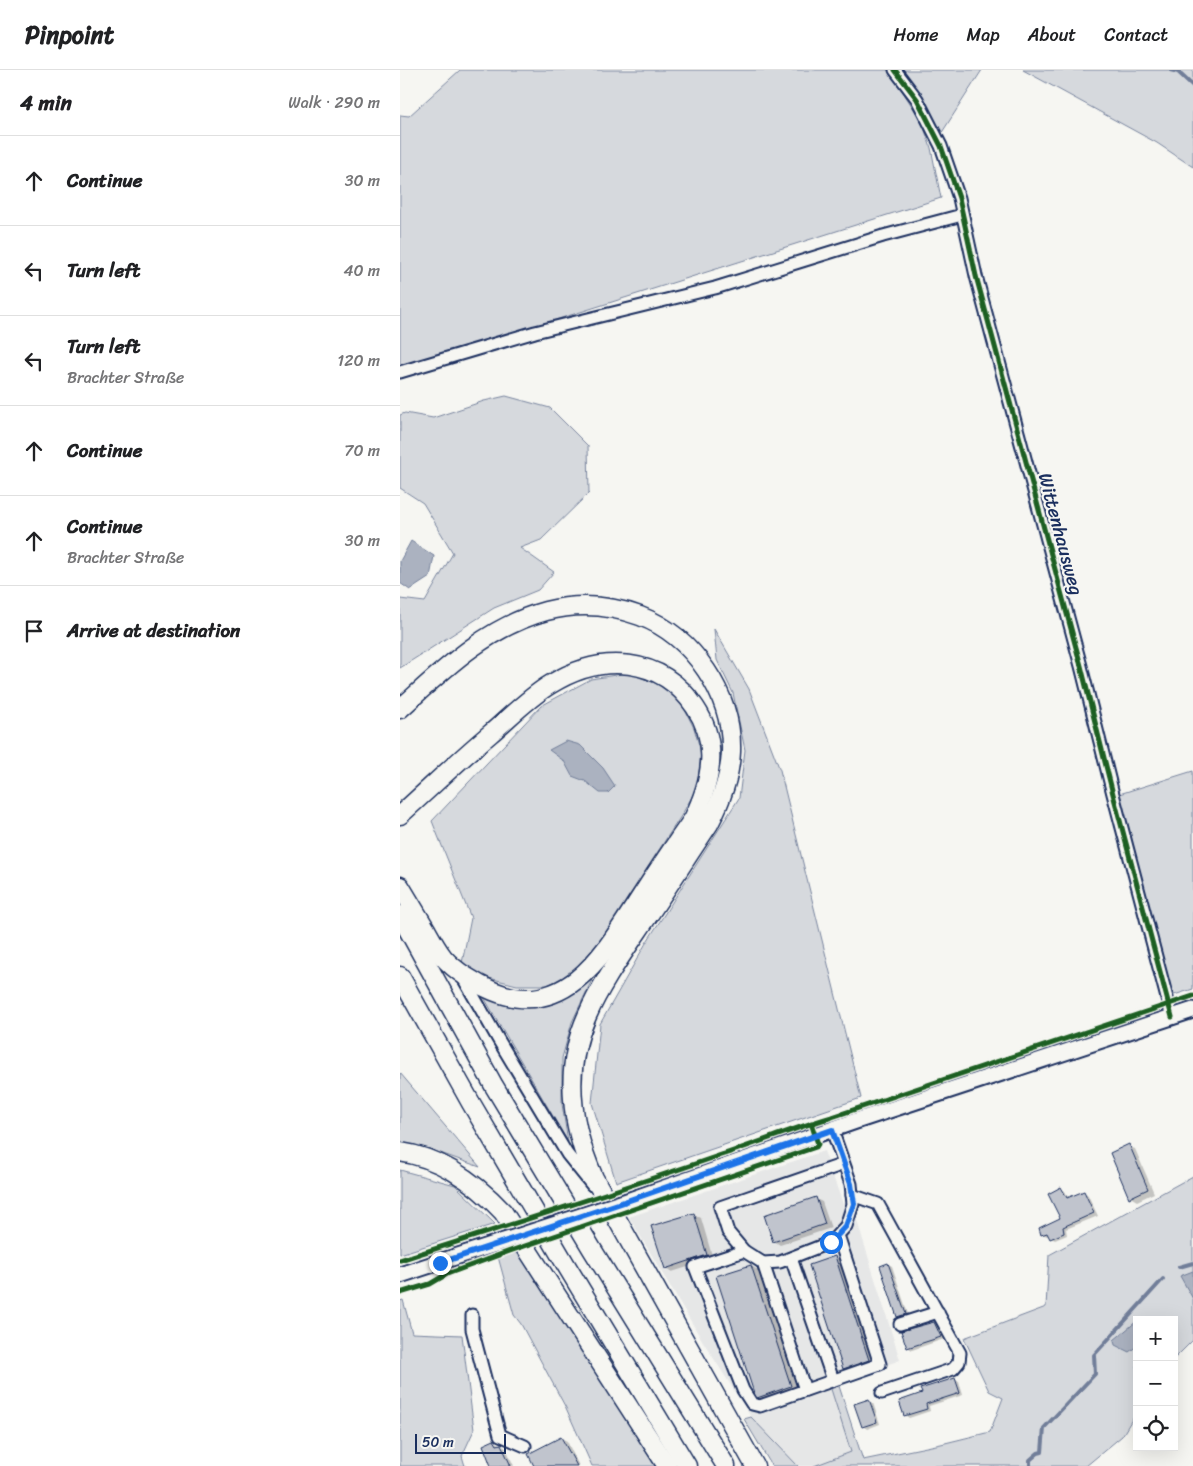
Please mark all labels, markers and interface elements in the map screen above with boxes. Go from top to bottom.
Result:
text: Pinpoint [25,14,114,56]
text: Home [894,19,939,51]
text: Map [967,19,1000,51]
text: About [1028,19,1076,51]
text: Contact [1104,19,1168,51]
text: 4 min [20,84,72,122]
text: Walk · 290 m [288,88,380,117]
text: Continue [67,164,143,197]
text: 30 m [345,166,380,195]
icon: ahead [20,167,48,195]
text: Turn left [67,254,140,287]
text: 40 m [343,256,380,285]
icon: left [20,257,48,285]
text: Turn left [67,330,140,363]
text: 120 m [337,346,380,375]
icon: left [20,347,48,375]
text: Brachter Straße [67,363,184,392]
text: Continue [67,434,143,467]
text: 70 m [344,436,380,465]
icon: ahead [20,437,48,465]
street label: Wittenhausweg [1029,469,1093,599]
text: Continue [67,510,143,543]
text: 30 m [345,526,380,555]
icon: ahead [20,527,48,555]
text: Brachter Straße [67,543,184,572]
text: Arrive at destination [67,614,240,647]
icon: arrive [20,617,48,645]
route start [820,1231,843,1254]
route end [429,1252,452,1275]
map controls [1133,1316,1178,1451]
button: + [1133,1316,1178,1361]
button: − [1133,1361,1178,1406]
button: locate [1133,1406,1178,1451]
text: 50 m [422,1430,454,1455]
scale bar [415,1431,506,1454]

